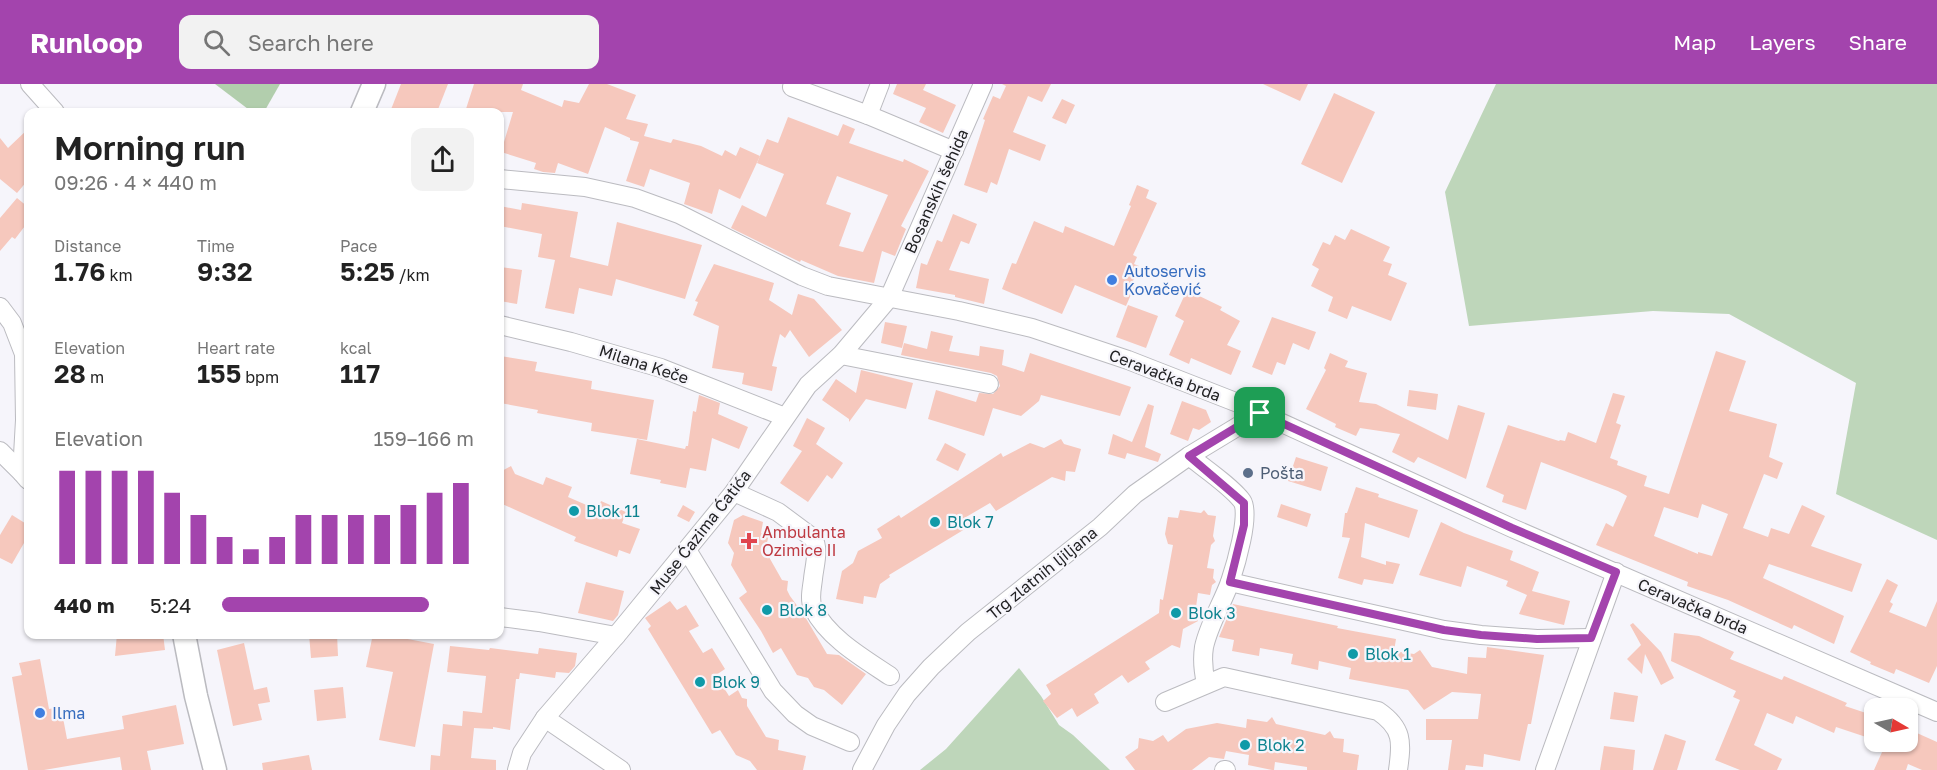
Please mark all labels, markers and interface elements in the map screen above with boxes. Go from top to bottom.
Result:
search box [179,15,599,69]
text: Runloop [30,26,143,59]
icon: search [200,26,233,59]
text: Search here [248,29,374,56]
text: Map [1673,29,1716,55]
text: Layers [1749,29,1816,55]
text: Share [1849,29,1907,55]
street label: Bosanskih šehida [900,126,972,256]
text: Morning run [54,128,246,167]
button: share [411,128,474,191]
text: 09:26 · 4 × 440 m [54,170,217,194]
text: Distance [54,236,121,256]
text: Time [197,236,235,256]
text: Pace [340,236,377,256]
text: 1.76 [54,256,105,287]
text: 9:32 [197,256,253,287]
text: 5:25 [340,256,395,287]
place label: Autoservis Kovačević [1124,261,1206,299]
text: km [105,265,133,285]
text: /km [395,265,430,285]
marker: Autoservis Kovačević [1105,273,1119,287]
text: Elevation [54,338,125,358]
text: Heart rate [197,338,275,358]
text: kcal [340,338,372,358]
street label: Milana Keče [597,340,691,388]
street label: Ceravačka brda [1106,345,1224,405]
text: 28 [54,358,86,389]
text: 155 [197,358,241,389]
text: 117 [340,358,380,389]
text: m [86,367,104,387]
text: bpm [241,367,279,387]
pin [1234,387,1285,438]
icon: arrive [1243,396,1276,429]
text: Elevation [54,426,143,450]
text: 159–166 m [373,426,474,450]
place label: Pošta [1260,463,1304,483]
street label: Muse Ćazima Ćatića [645,466,755,598]
marker: Pošta [1241,466,1255,480]
place label: Blok 11 [586,501,640,521]
marker: Blok 11 [567,504,581,518]
place label: Blok 7 [947,512,994,532]
marker: Blok 7 [928,515,942,529]
place label: Ambulanta Ozimice II [762,522,846,560]
street label: Trg zlatnih ljiljana [983,522,1101,624]
marker: Ambulanta Ozimice II [740,532,758,550]
street label: Ceravačka brda [1635,574,1751,638]
text: 440 m [54,593,115,617]
text: 5:24 [150,593,191,617]
place label: Blok 8 [779,600,827,620]
marker: Blok 8 [760,603,774,617]
place label: Blok 3 [1188,603,1236,623]
marker: Blok 3 [1169,606,1183,620]
place label: Blok 1 [1365,644,1411,664]
marker: Blok 1 [1346,647,1360,661]
place label: Blok 9 [712,672,760,692]
marker: Blok 9 [693,675,707,689]
north arrow [1864,698,1918,752]
map controls [1864,698,1918,752]
place label: Ilma [52,703,85,723]
marker: Ilma [33,706,47,720]
place label: Blok 2 [1257,735,1305,755]
marker: Blok 2 [1238,738,1252,752]

